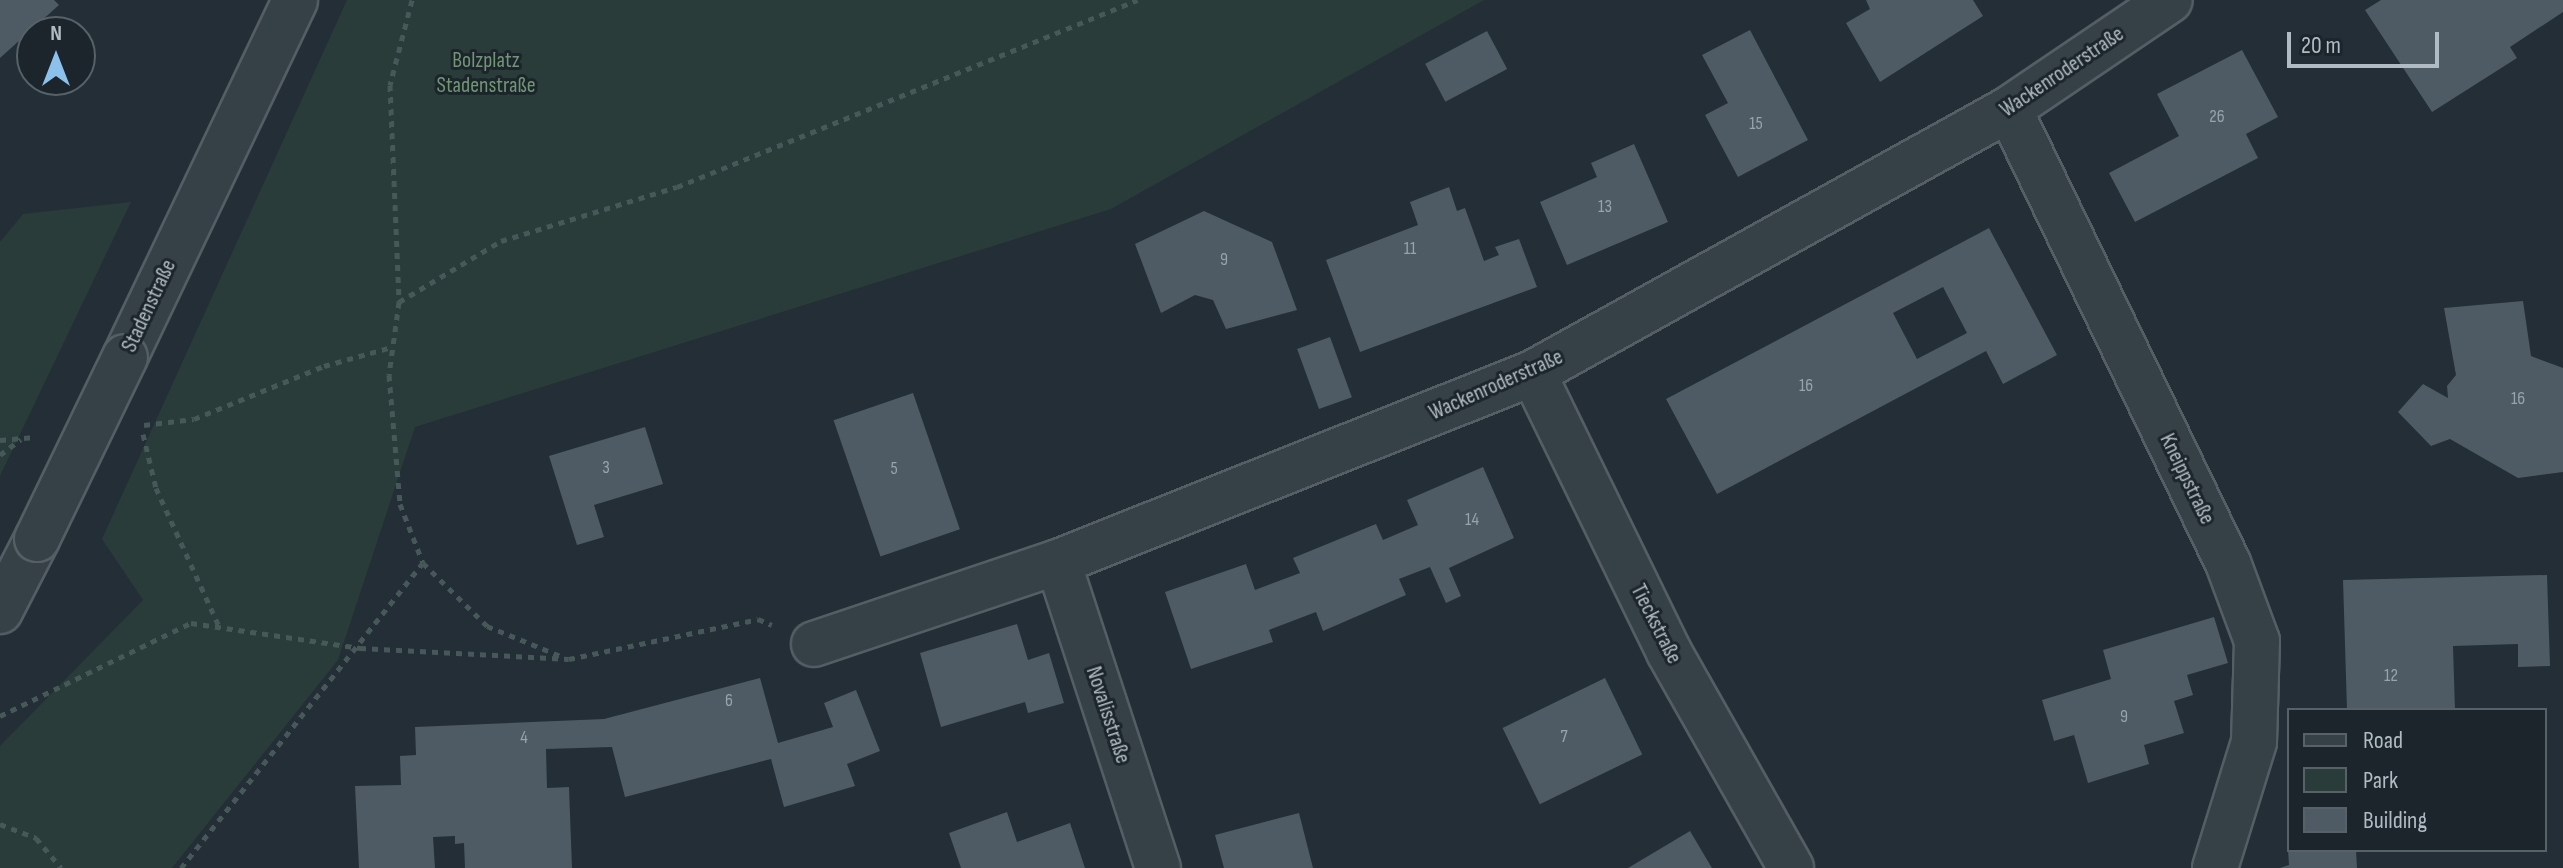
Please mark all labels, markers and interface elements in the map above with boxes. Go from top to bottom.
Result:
north arrow [16,16,96,96]
scale bar [2291,16,2443,66]
text: N [50,20,62,47]
street label: Wackenroderstraße [1995,21,2129,123]
text: 20 m [2301,31,2341,60]
park label: Bolzplatz Stadenstraße [436,47,536,98]
house number: 26 [2209,106,2225,128]
house number: 15 [1749,113,1763,135]
house number: 13 [1598,196,1612,218]
house number: 11 [1404,238,1416,260]
house number: 9 [1220,249,1228,271]
street label: Stadenstraße [116,256,182,356]
street label: Wackenroderstraße [1425,344,1567,426]
house number: 16 [1799,375,1813,397]
house number: 16 [2511,388,2525,410]
street label: Kneippstraße [2154,429,2220,529]
house number: 3 [602,457,610,479]
house number: 5 [890,458,898,480]
house number: 14 [1465,509,1479,531]
street label: Tieckstraße [1625,580,1687,668]
street label: Novalisstraße [1080,663,1136,767]
house number: 12 [2384,665,2398,687]
house number: 6 [725,690,733,712]
house number: 9 [2120,706,2128,728]
legend [2287,708,2547,852]
house number: 7 [1560,726,1568,748]
text: Road [2363,726,2403,755]
house number: 4 [520,727,528,749]
text: Park [2363,766,2398,795]
text: Building [2363,806,2427,835]

